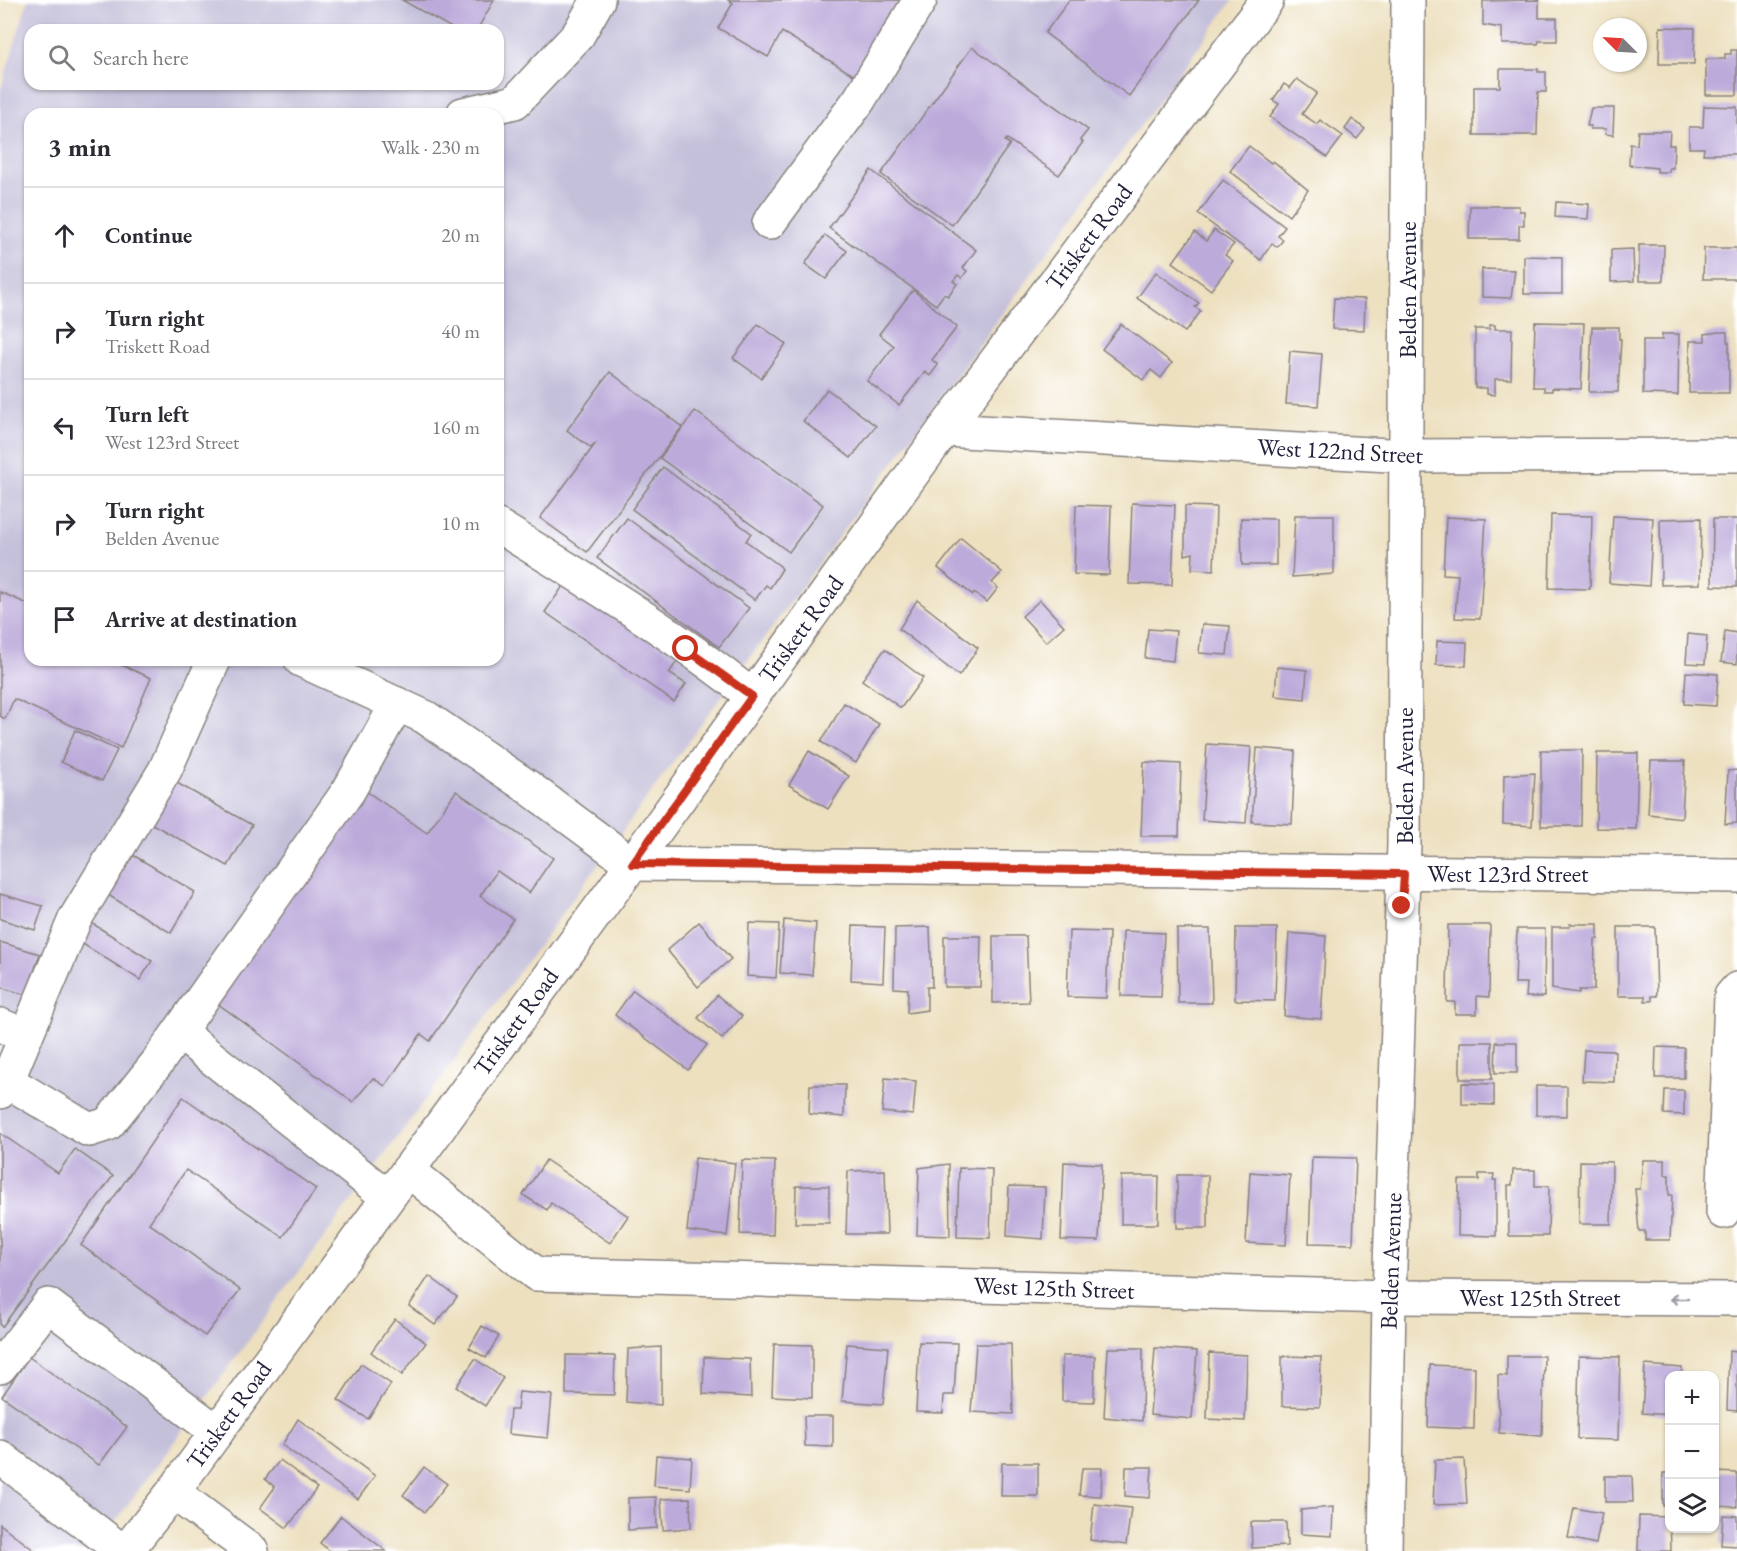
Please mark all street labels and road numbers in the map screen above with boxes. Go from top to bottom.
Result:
street label: Triskett Road [1038,176,1139,296]
street label: Belden Avenue [1392,221,1423,359]
street label: West 122nd Street [1256,431,1424,470]
street label: Triskett Road [751,568,851,689]
street label: Belden Avenue [1389,707,1420,845]
street label: West 123rd Street [1427,858,1589,889]
street label: Triskett Road [466,961,566,1082]
street label: Belden Avenue [1373,1192,1408,1330]
street label: West 125th Street [973,1269,1135,1306]
street label: West 125th Street [1459,1282,1621,1313]
street label: Triskett Road [179,1354,279,1475]

